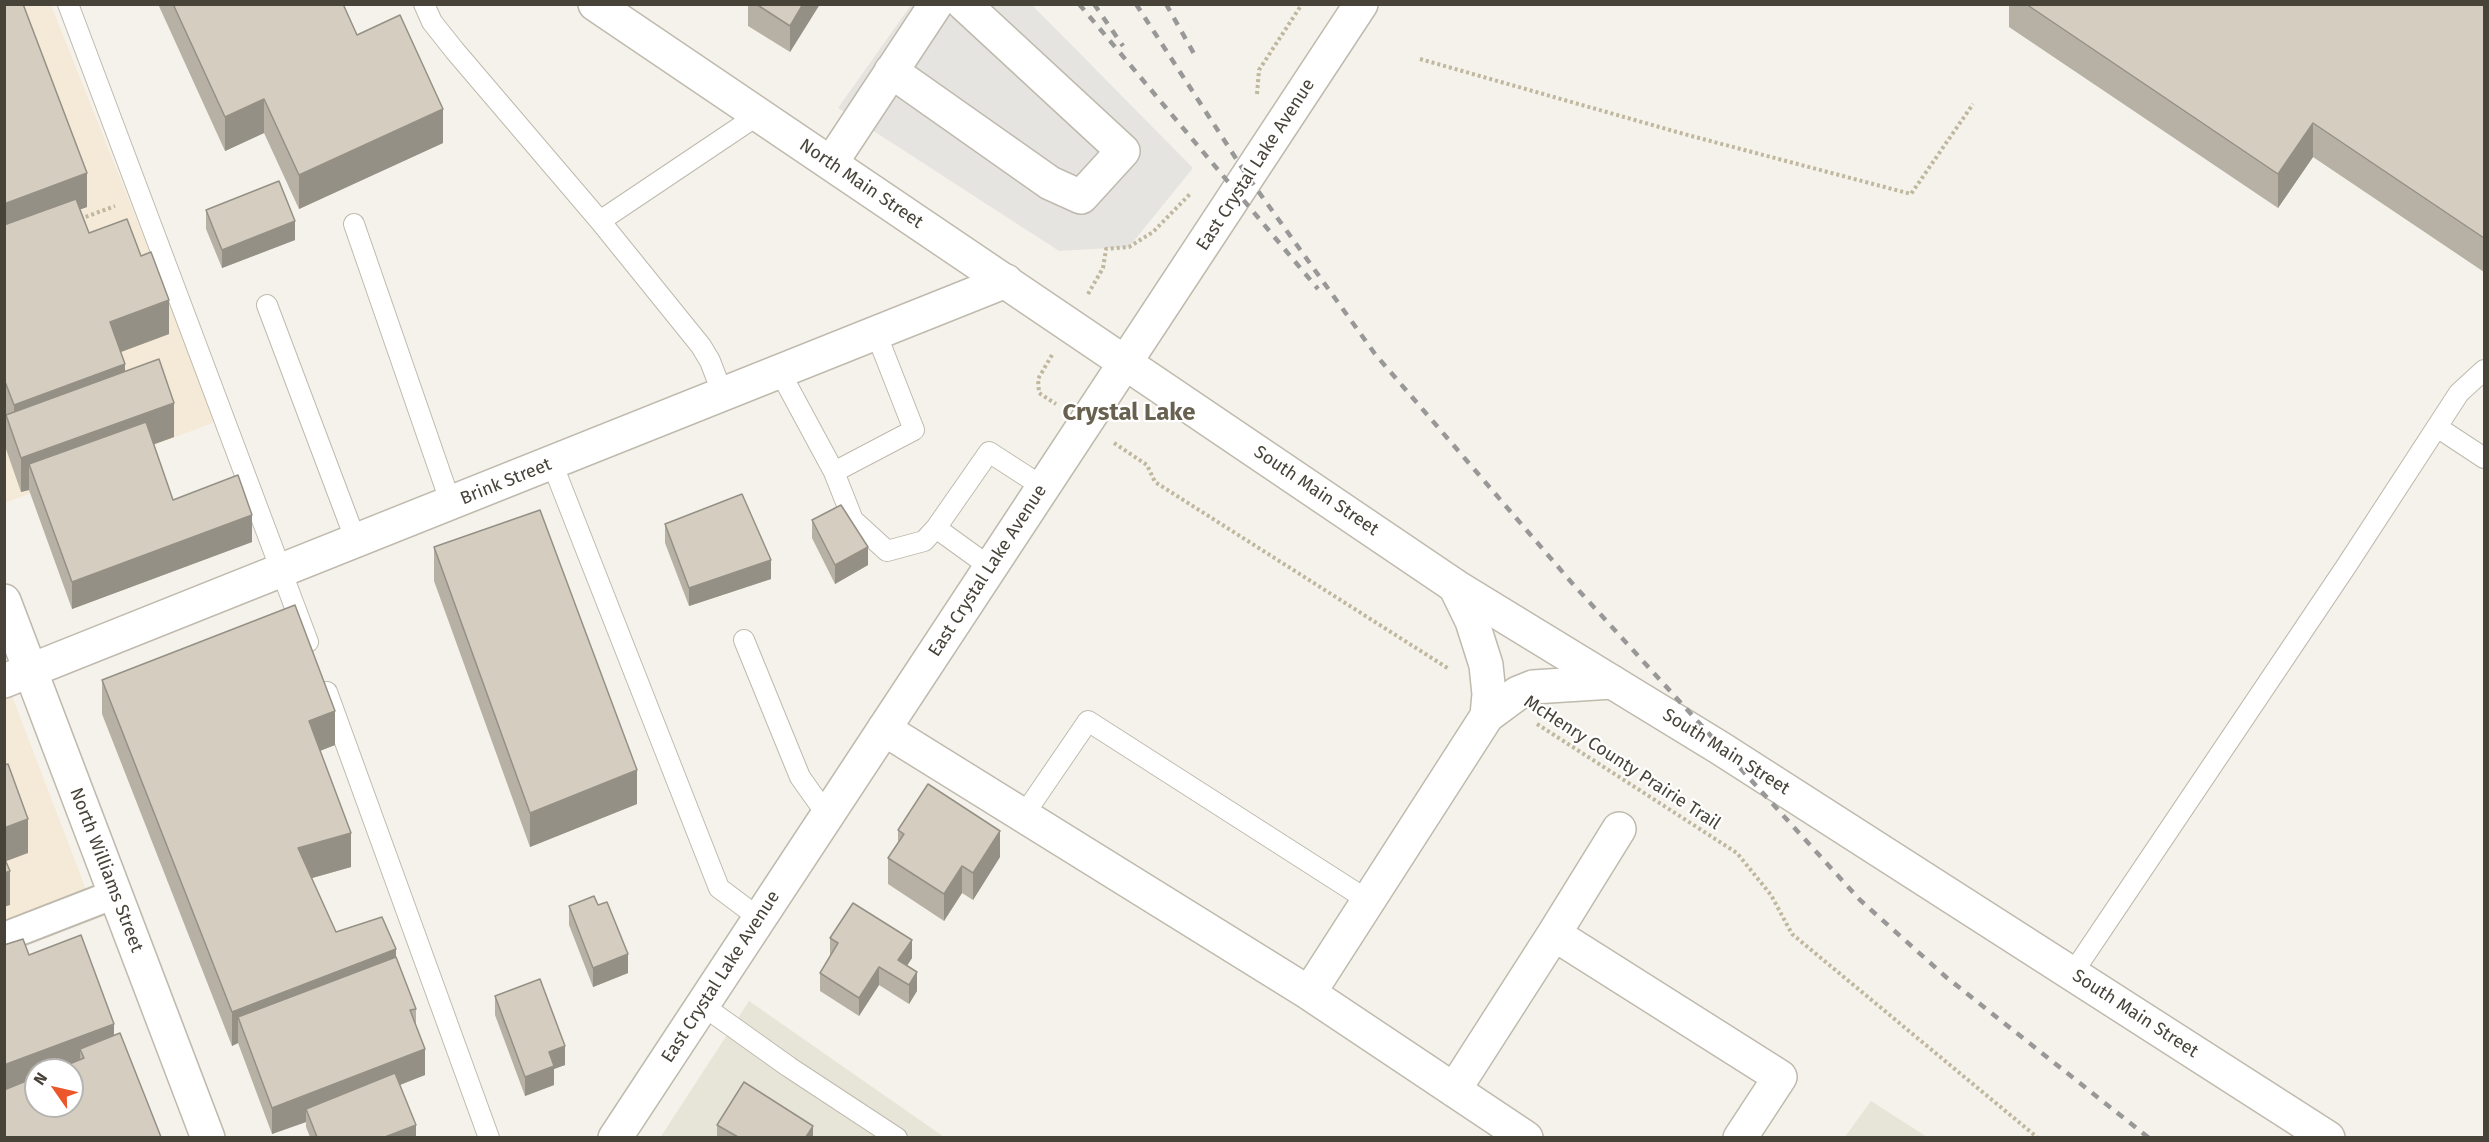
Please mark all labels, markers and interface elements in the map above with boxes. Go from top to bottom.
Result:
street label: East Crystal Lake Avenue [1192,75,1320,255]
street label: North Main Street [795,135,927,233]
district label: Crystal Lake [1062,399,1196,427]
street label: South Main Street [1250,441,1382,541]
street label: Brink Street [457,454,555,510]
street label: East Crystal Lake Avenue [924,481,1052,661]
street label: McHenry County Prairie Trail [1520,691,1724,835]
street label: South Main Street [1659,704,1793,800]
street label: North Williams Street [65,785,147,955]
street label: East Crystal Lake Avenue [657,887,785,1067]
street label: South Main Street [2068,965,2202,1063]
north arrow [24,1058,84,1118]
text: N [29,1069,51,1088]

